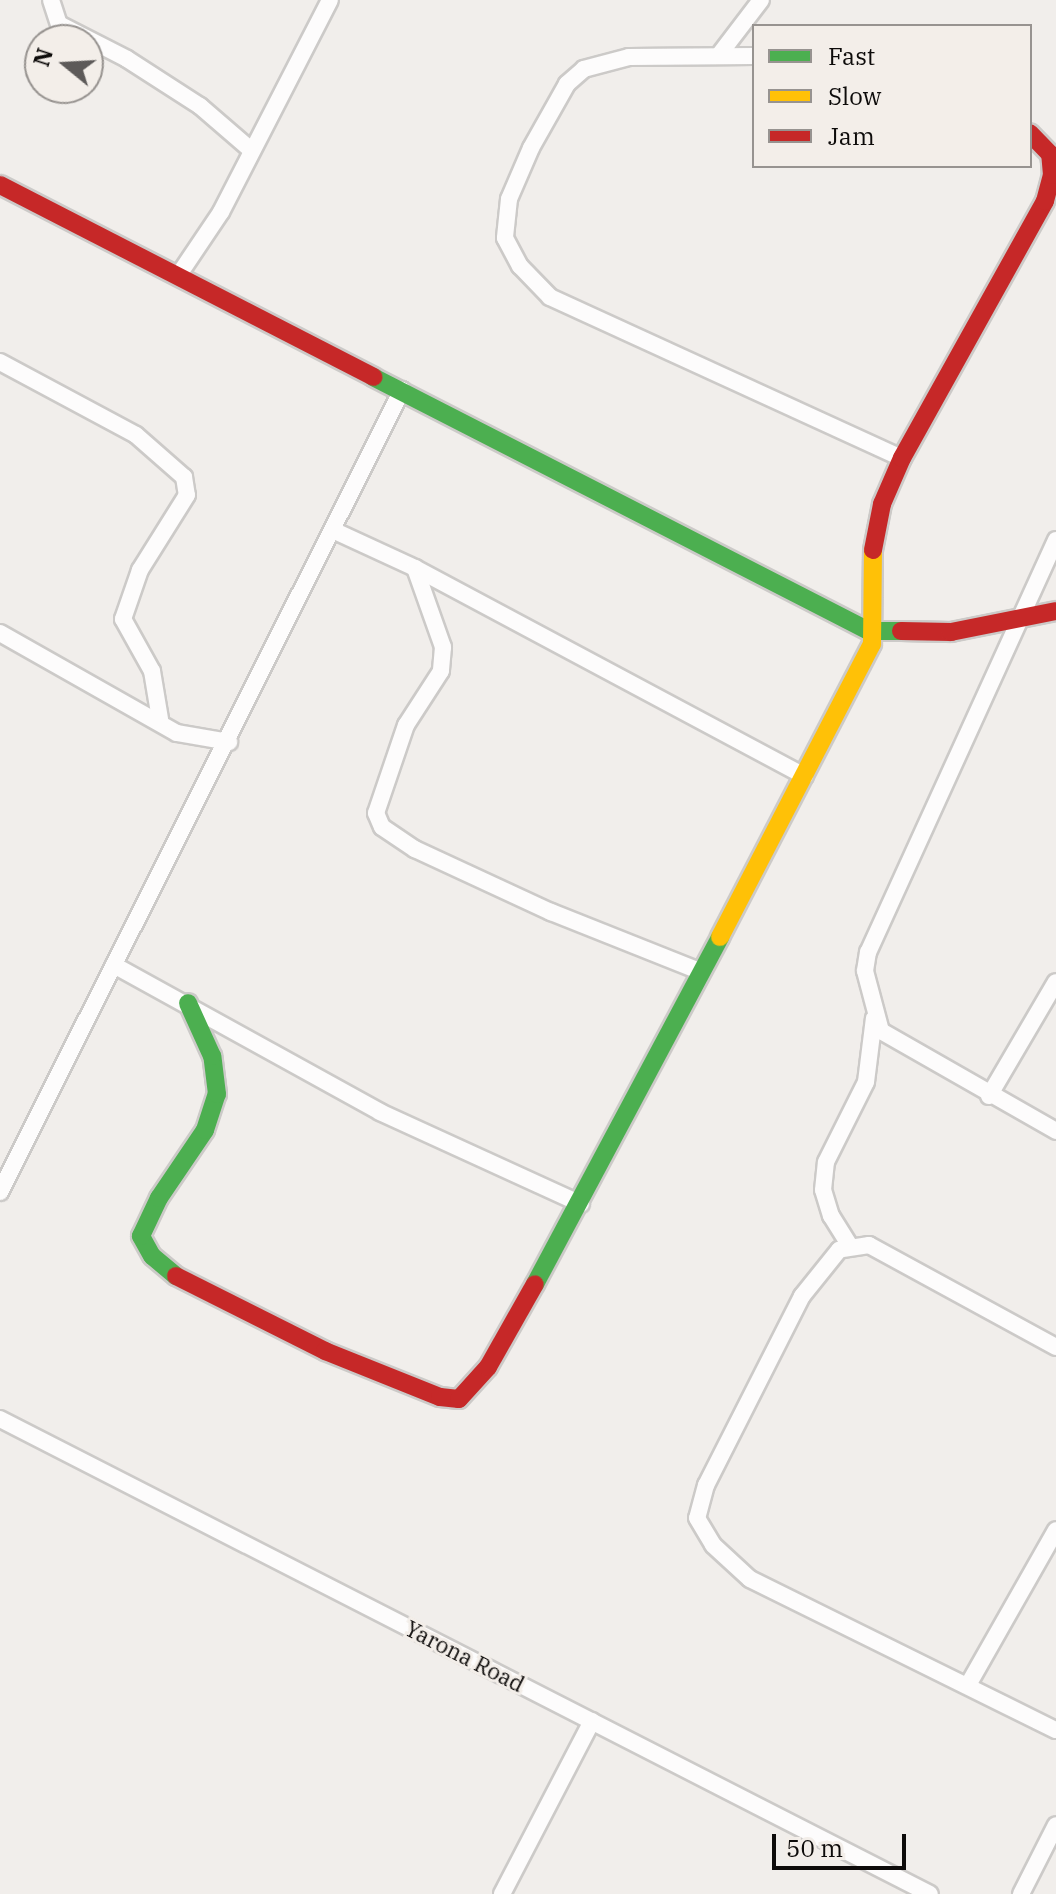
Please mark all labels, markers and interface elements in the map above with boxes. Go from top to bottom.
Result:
north arrow [24,24,104,104]
legend [752,24,1032,168]
text: Fast [828,40,875,72]
text: N [26,44,59,70]
text: Slow [828,80,881,112]
text: Jam [828,120,875,152]
street label: Yarona Road [401,1615,529,1697]
scale bar [776,1818,910,1868]
text: 50 m [786,1832,843,1864]

